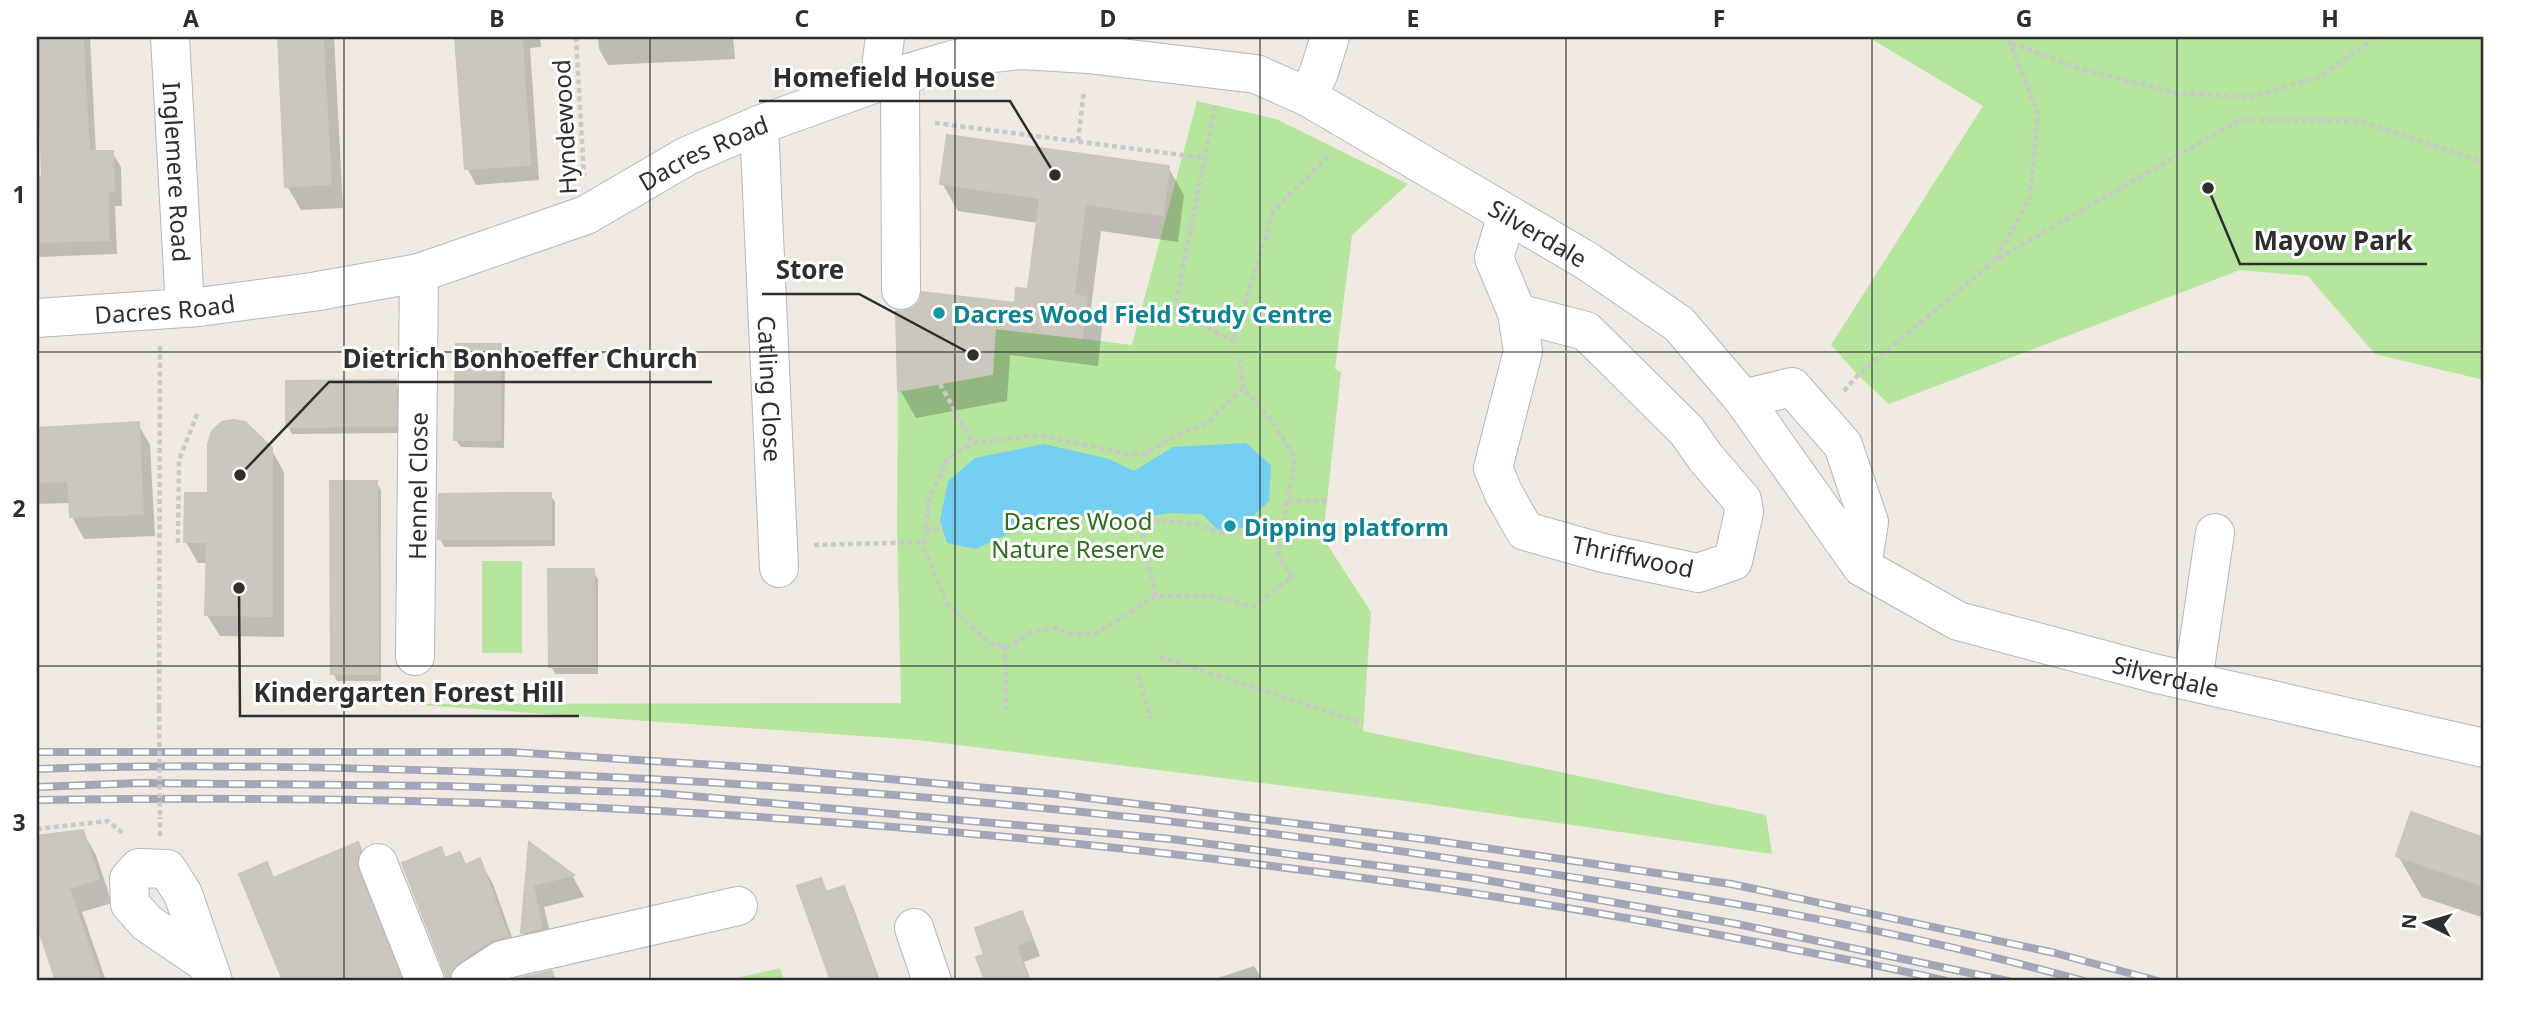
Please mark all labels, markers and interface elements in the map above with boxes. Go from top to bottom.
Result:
text: A [183,2,199,34]
text: B [489,2,505,34]
text: C [795,2,810,34]
text: D [1100,2,1116,34]
text: E [1407,2,1419,34]
text: F [1713,2,1725,34]
text: G [2016,2,2032,34]
text: H [2321,2,2339,34]
callout: Homefield House [759,54,1010,101]
street label: Hyndewood [544,59,584,195]
text: Homefield House [773,59,995,95]
street label: Inglemere Road [156,81,199,263]
street label: Dacres Road [632,107,772,198]
text: 1 [12,178,26,210]
street label: Silverdale [1483,191,1594,274]
callout: Mayow Park [2240,217,2427,264]
text: Mayow Park [2253,222,2413,258]
callout: Store [762,247,859,294]
text: Store [776,251,844,287]
street label: Dacres Road [93,286,237,331]
place label: Dacres Wood Field Study Centre [953,297,1332,330]
marker: Dacres Wood Field Study Centre [931,305,947,321]
street label: Catling Close [751,315,791,463]
callout: Dietrich Bonhoeffer Church [329,335,712,382]
text: Dietrich Bonhoeffer Church [342,340,698,376]
street label: Hennel Close [400,412,434,560]
text: 2 [12,492,26,524]
park label: Dacres Wood Nature Reserve [991,504,1165,565]
place label: Dipping platform [1244,510,1449,543]
marker: Dipping platform [1222,518,1238,534]
street label: Thriffwood [1569,527,1697,585]
street label: Silverdale [2109,647,2223,704]
callout: Kindergarten Forest Hill [240,669,579,716]
text: Kindergarten Forest Hill [254,674,564,710]
text: 3 [12,806,26,838]
north arrow [2392,888,2462,958]
text: N [2395,913,2423,930]

